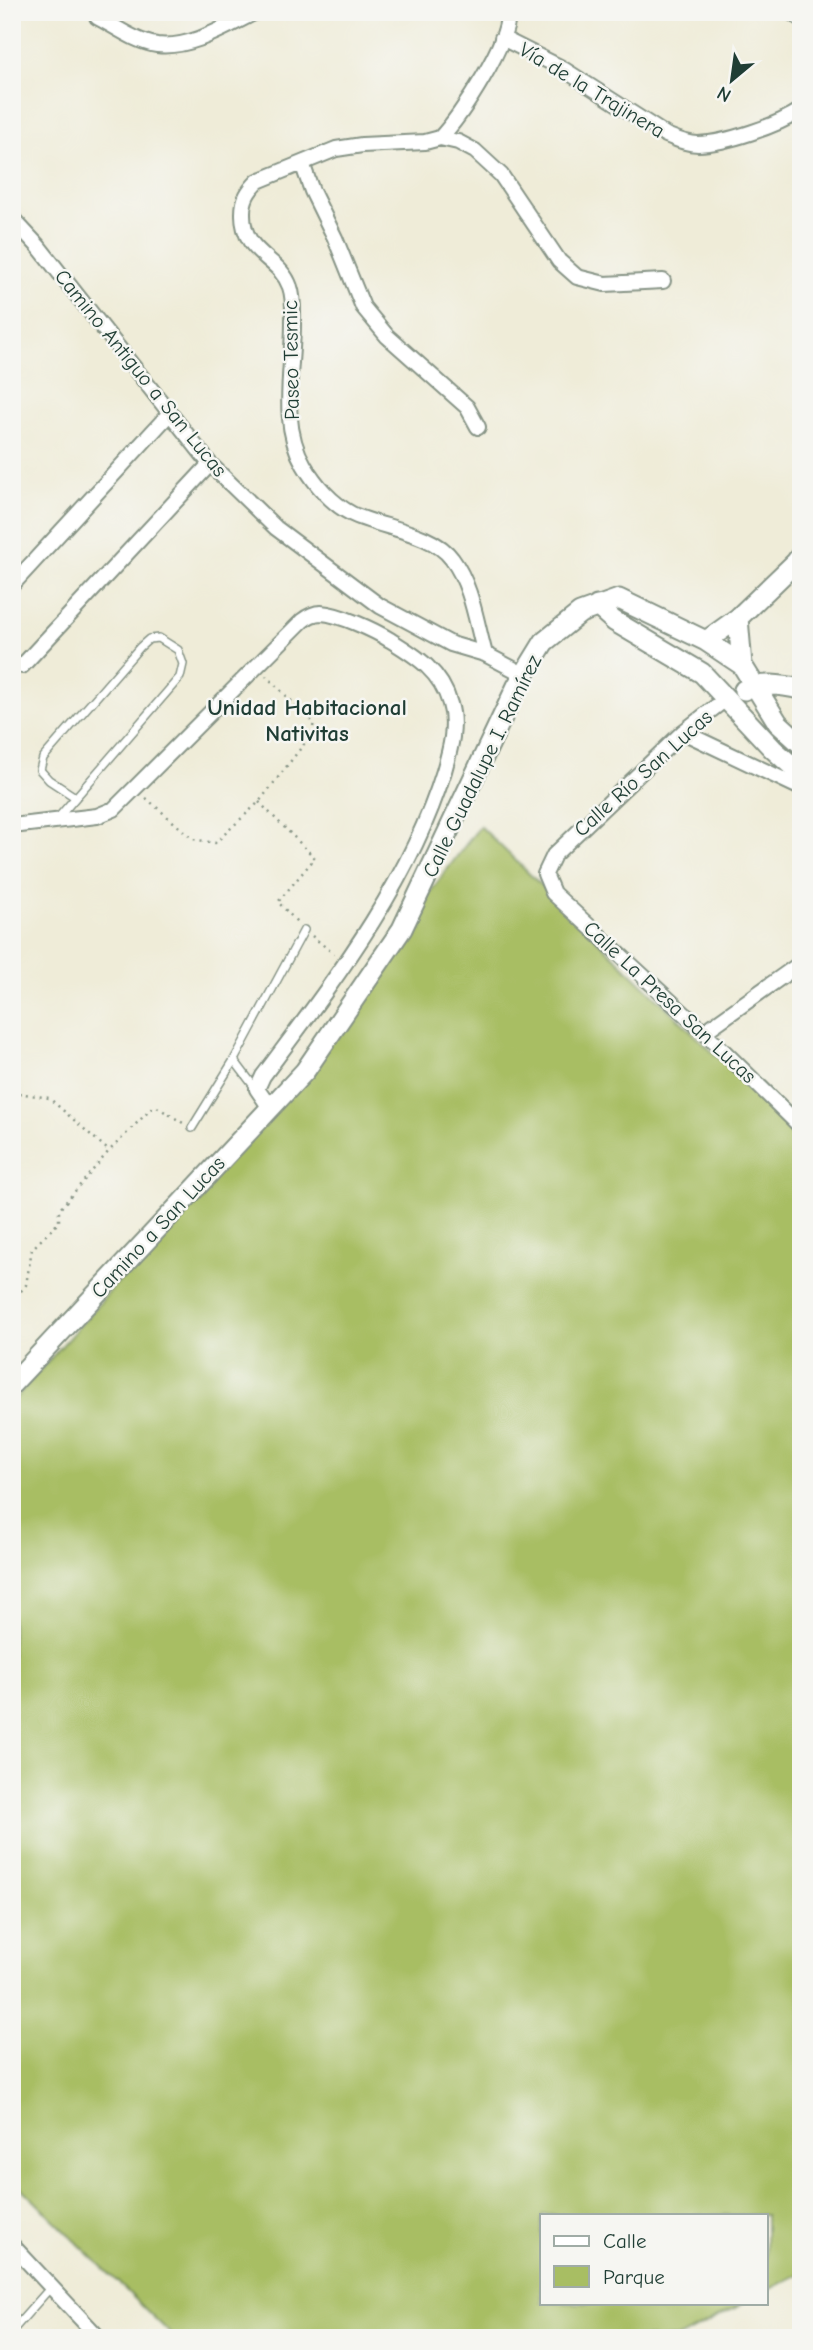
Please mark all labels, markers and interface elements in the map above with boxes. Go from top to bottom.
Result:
street label: Vía de la Trajinera [515,37,669,143]
north arrow [698,46,768,116]
text: N [713,81,735,107]
street label: Camino Antiguo a San Lucas [50,265,232,481]
street label: Paseo Tesmic [278,300,304,420]
street label: Calle Guadalupe I. Ramírez [418,651,546,881]
district label: Unidad Habitacional Nativitas [207,694,407,747]
street label: Calle Río San Lucas [569,705,717,841]
street label: Calle La Presa San Lucas [579,916,761,1088]
street label: Camino a San Lucas [86,1151,230,1303]
legend [540,2214,768,2304]
text: Calle [603,2229,646,2253]
text: Parque [603,2265,665,2289]

